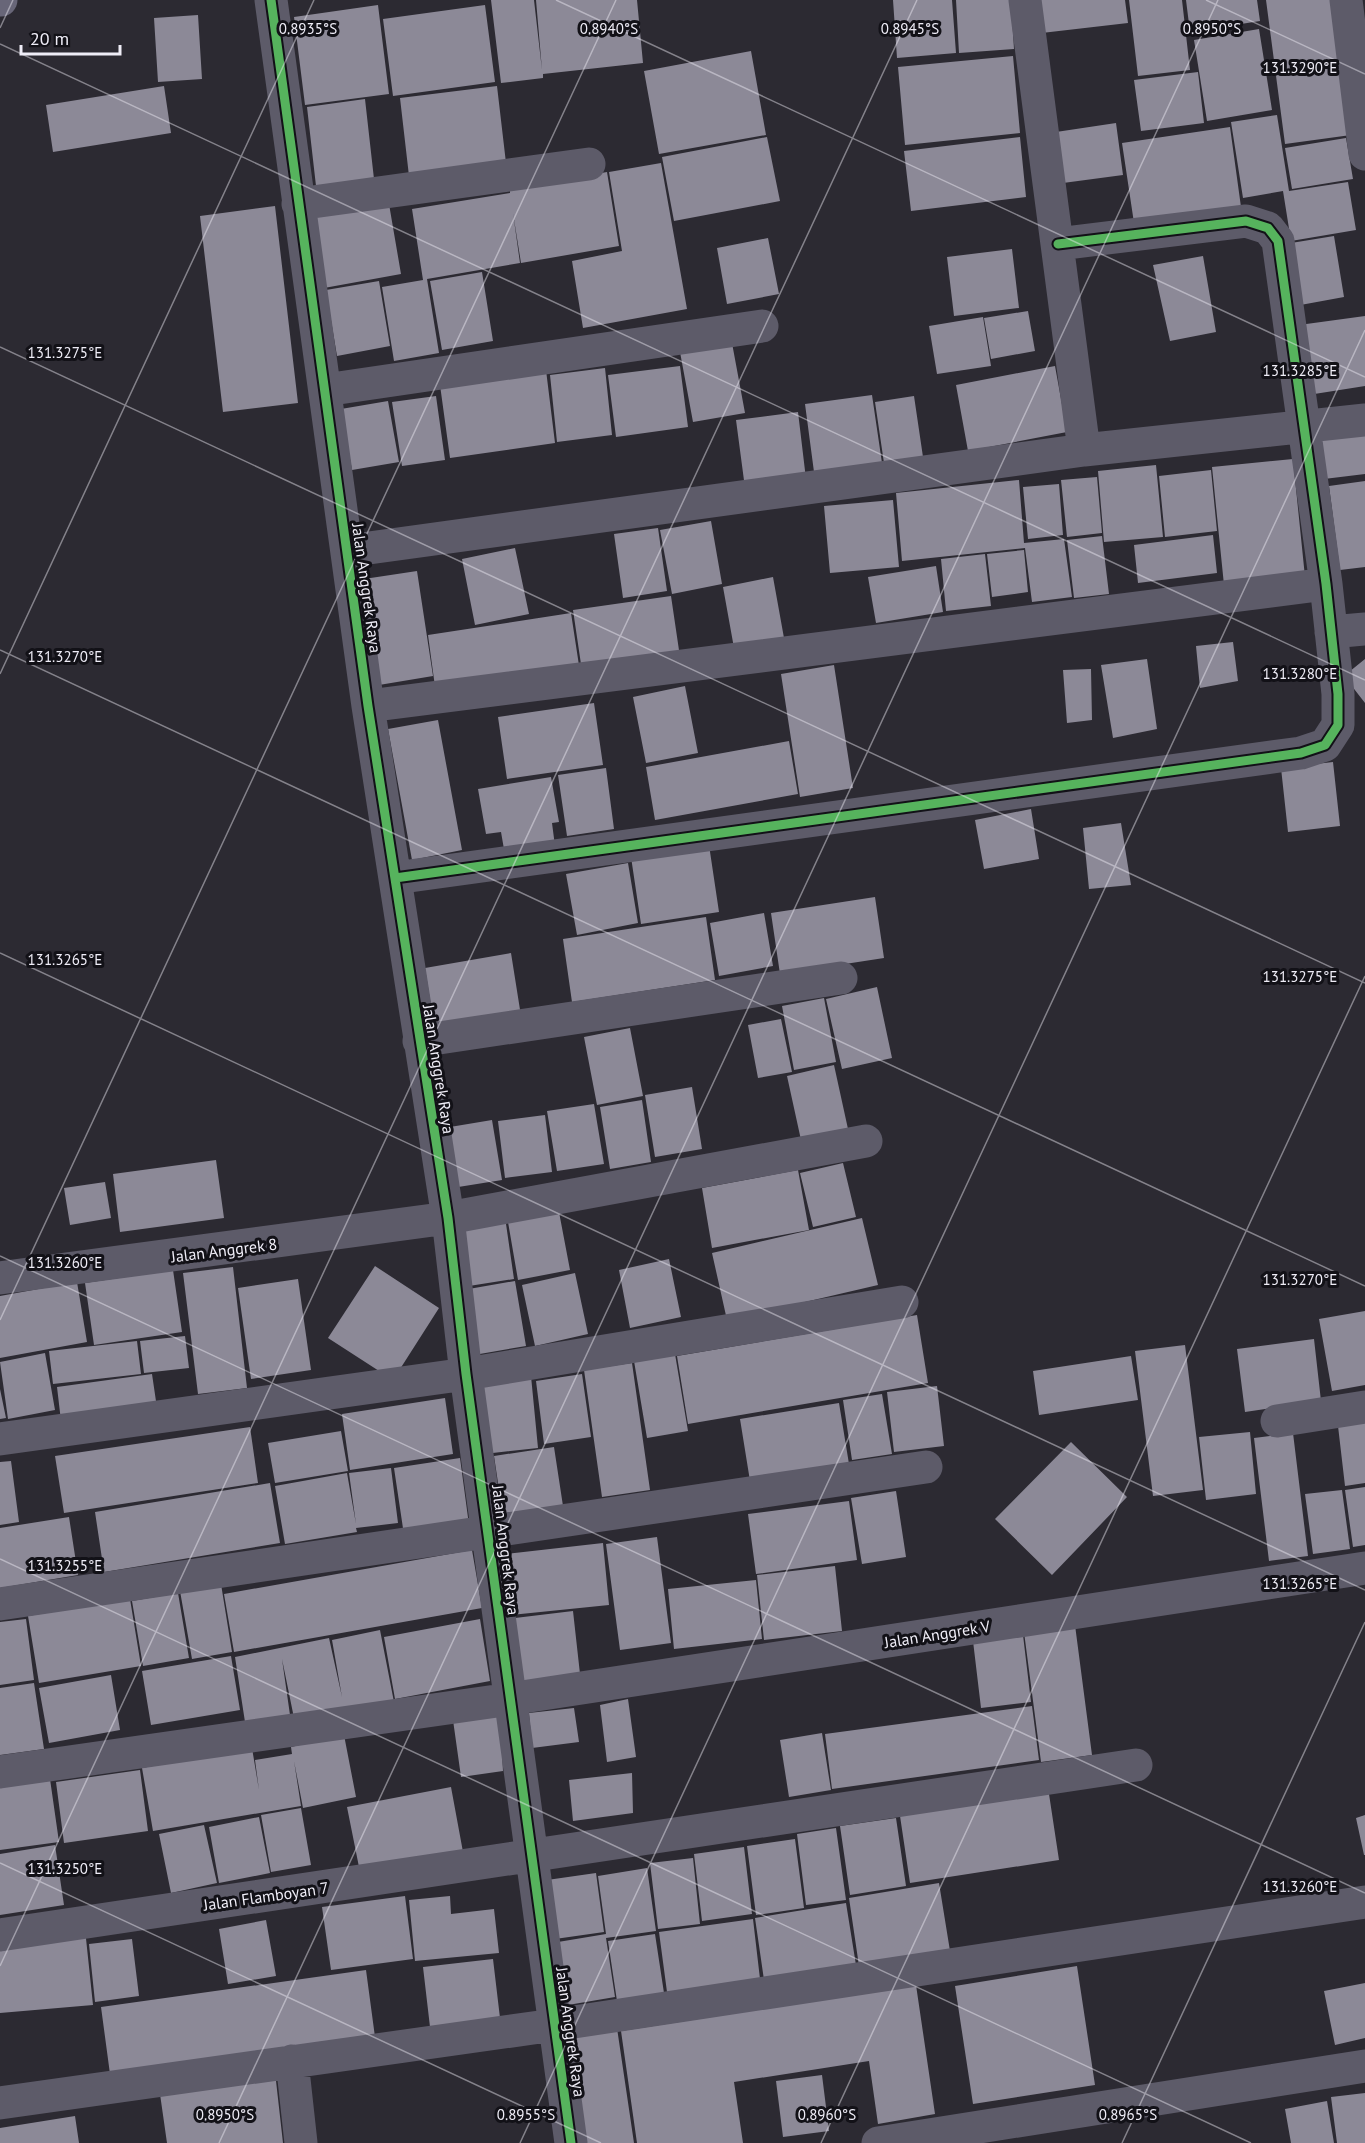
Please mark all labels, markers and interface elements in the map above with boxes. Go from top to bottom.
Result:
scale bar [21,18,120,56]
text: 0.8935°S [279,19,337,38]
text: 0.8940°S [580,19,638,38]
text: 0.8945°S [881,19,939,38]
text: 0.8950°S [1183,19,1241,38]
text: 20 m [30,27,69,50]
text: 131.3290°E [1263,58,1337,77]
text: 131.3275°E [28,343,102,362]
text: 131.3285°E [1263,361,1337,380]
street label: Jalan Anggrek Raya [348,521,386,654]
text: 131.3270°E [28,647,102,666]
text: 131.3280°E [1263,664,1337,683]
text: 131.3265°E [28,950,102,969]
text: 131.3275°E [1263,967,1337,986]
street label: Jalan Anggrek Raya [419,1002,459,1135]
street label: Jalan Anggrek 8 [169,1234,278,1267]
text: 131.3260°E [28,1253,102,1272]
text: 131.3270°E [1263,1270,1337,1289]
street label: Jalan Anggrek Raya [488,1483,524,1616]
text: 131.3255°E [28,1556,102,1575]
text: 131.3265°E [1263,1574,1337,1593]
street label: Jalan Anggrek V [882,1616,992,1652]
text: 131.3250°E [28,1859,102,1878]
street label: Jalan Flamboyan 7 [201,1877,330,1915]
text: 131.3260°E [1263,1877,1337,1896]
street label: Jalan Anggrek Raya [552,1965,590,2098]
text: 0.8950°S [196,2105,254,2124]
text: 0.8955°S [497,2105,555,2124]
text: 0.8960°S [798,2105,856,2124]
text: 0.8965°S [1099,2105,1157,2124]

